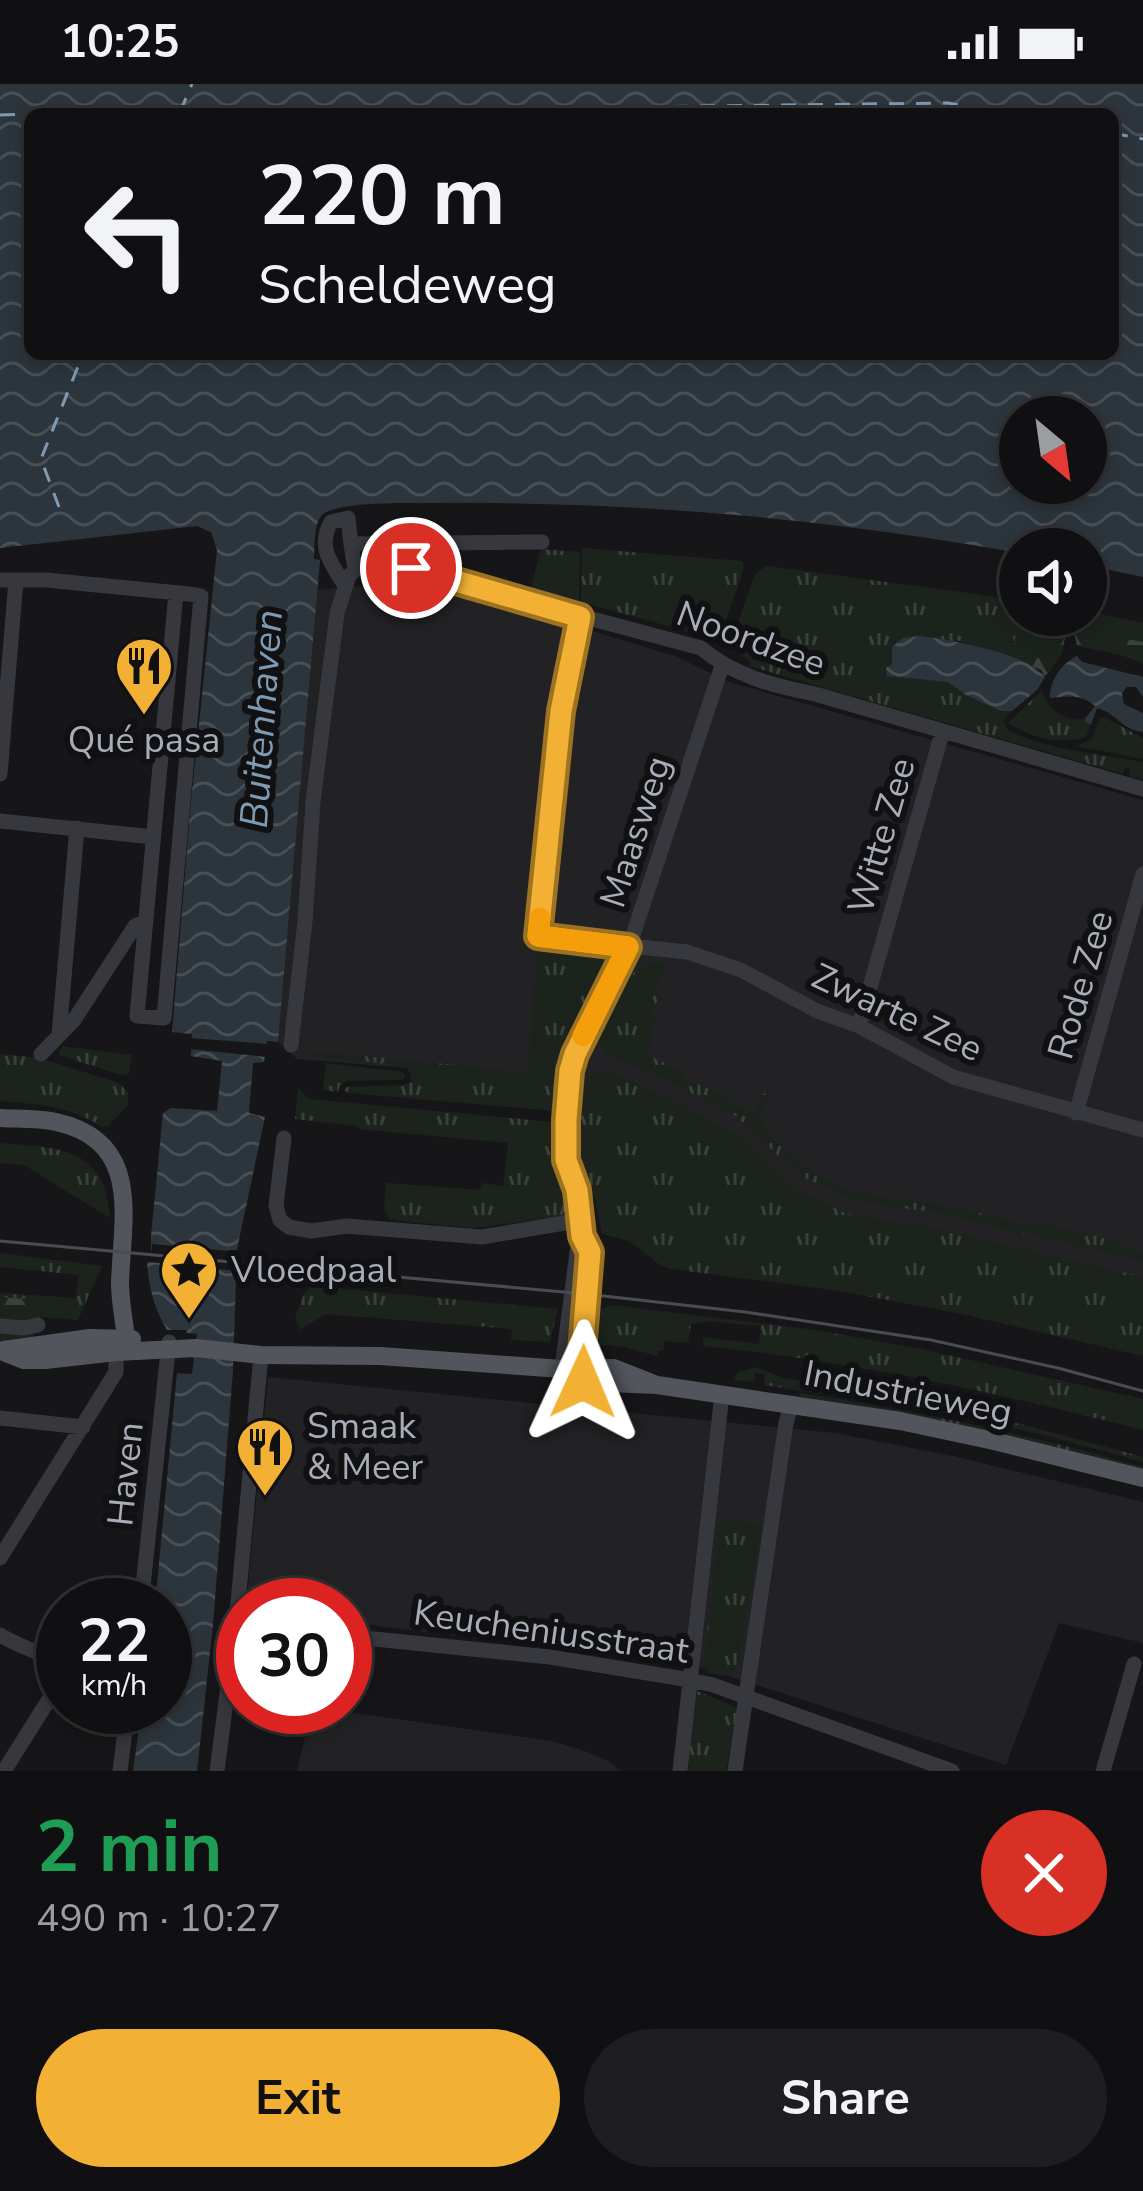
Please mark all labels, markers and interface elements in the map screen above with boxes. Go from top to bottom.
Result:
text: 10:25 [60,12,179,73]
text: 220 m [258,139,506,254]
icon: left [60,156,216,312]
text: Scheldeweg [258,248,557,322]
north arrow [999,396,1107,504]
map controls [999,396,1107,636]
pin [360,517,462,619]
button: sound [999,528,1107,636]
icon: arrive [378,535,444,601]
street label: Noordzee [670,589,832,689]
water label: Buitenhaven [228,608,296,830]
restaurant icon: Qué pasa [113,635,175,717]
place label: Qué pasa [68,716,220,765]
street label: Maasweg [589,750,683,914]
street label: Witte Zee [836,752,928,920]
street label: Rode Zee [1036,905,1126,1065]
street label: Zwarte Zee [804,952,990,1074]
place icon: Vloedpaal [158,1239,220,1321]
place label: Vloedpaal [230,1246,397,1295]
position arrow [520,1319,646,1445]
street label: Industrieweg [800,1349,1016,1437]
place label: Smaak & Meer [307,1402,423,1492]
restaurant icon: Smaak & Meer [234,1416,296,1498]
street label: Haven [96,1420,156,1528]
speed limit sign: 30 [216,1578,372,1734]
street label: Keucheniusstraat [410,1588,692,1676]
text: 22 [78,1600,150,1682]
text: km/h [81,1665,147,1706]
text: 2 min [36,1798,222,1896]
button: close [981,1810,1107,1936]
text: 490 m · 10:27 [36,1892,281,1945]
button: Exit [36,2029,560,2167]
button: Share [584,2029,1107,2167]

